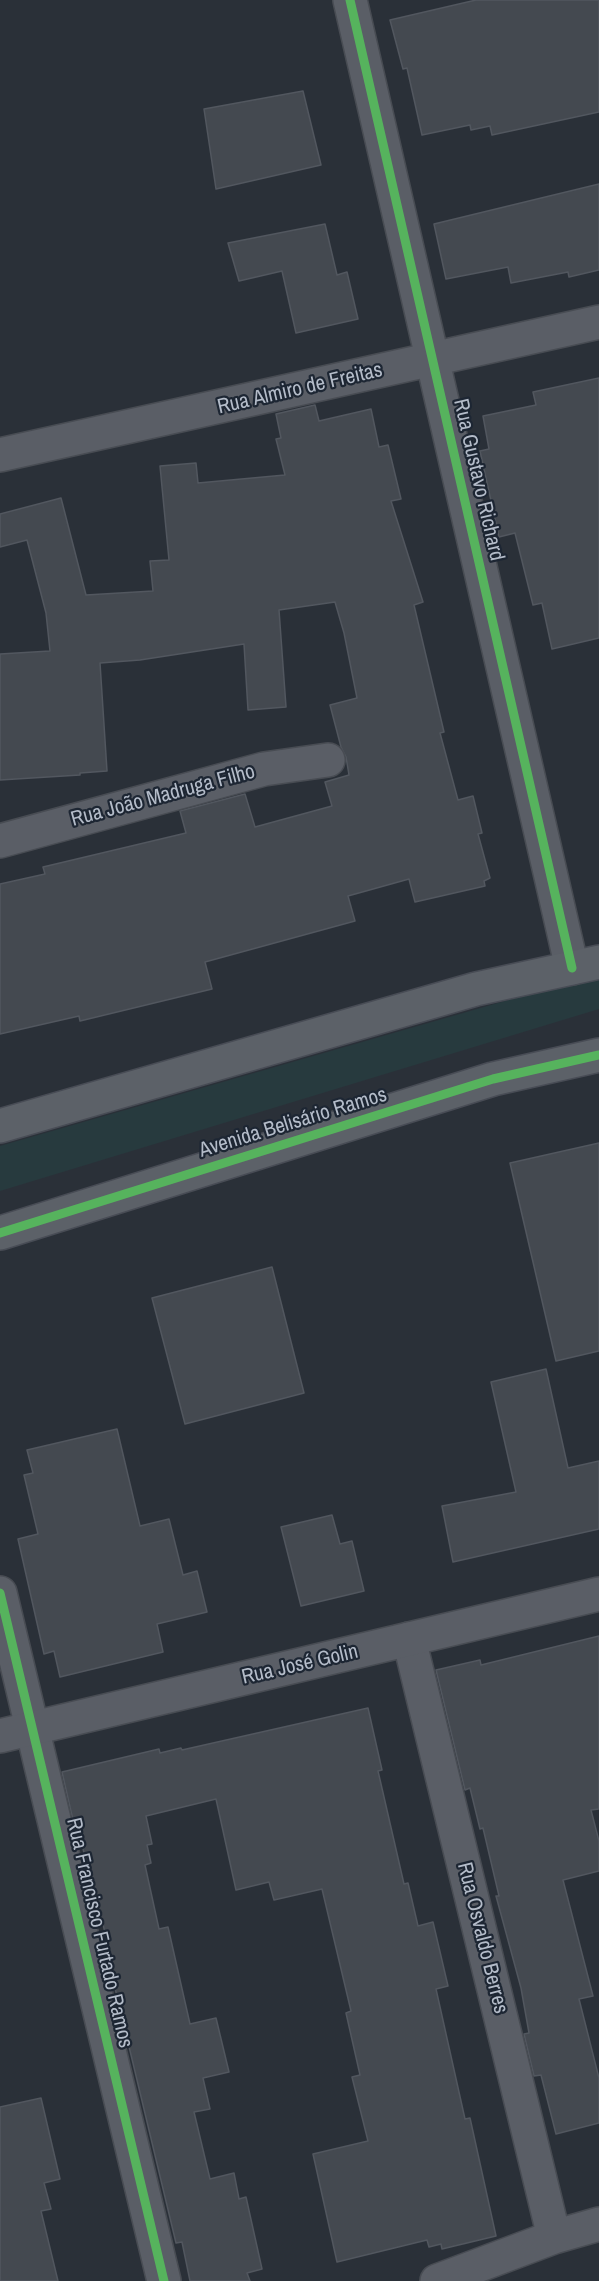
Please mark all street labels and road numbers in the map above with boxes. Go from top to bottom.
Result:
street label: Rua Almiro de Freitas [215,358,385,420]
street label: Rua Gustavo Richard [447,396,509,564]
street label: Rua João Madruga Filho [68,759,258,833]
street label: Avenida Belisário Ramos [196,1082,390,1164]
street label: Rua José Golin [239,1639,361,1691]
street label: Rua Francisco Furtado Ramos [60,1815,138,2051]
street label: Rua Osvaldo Berres [451,1860,513,2016]

